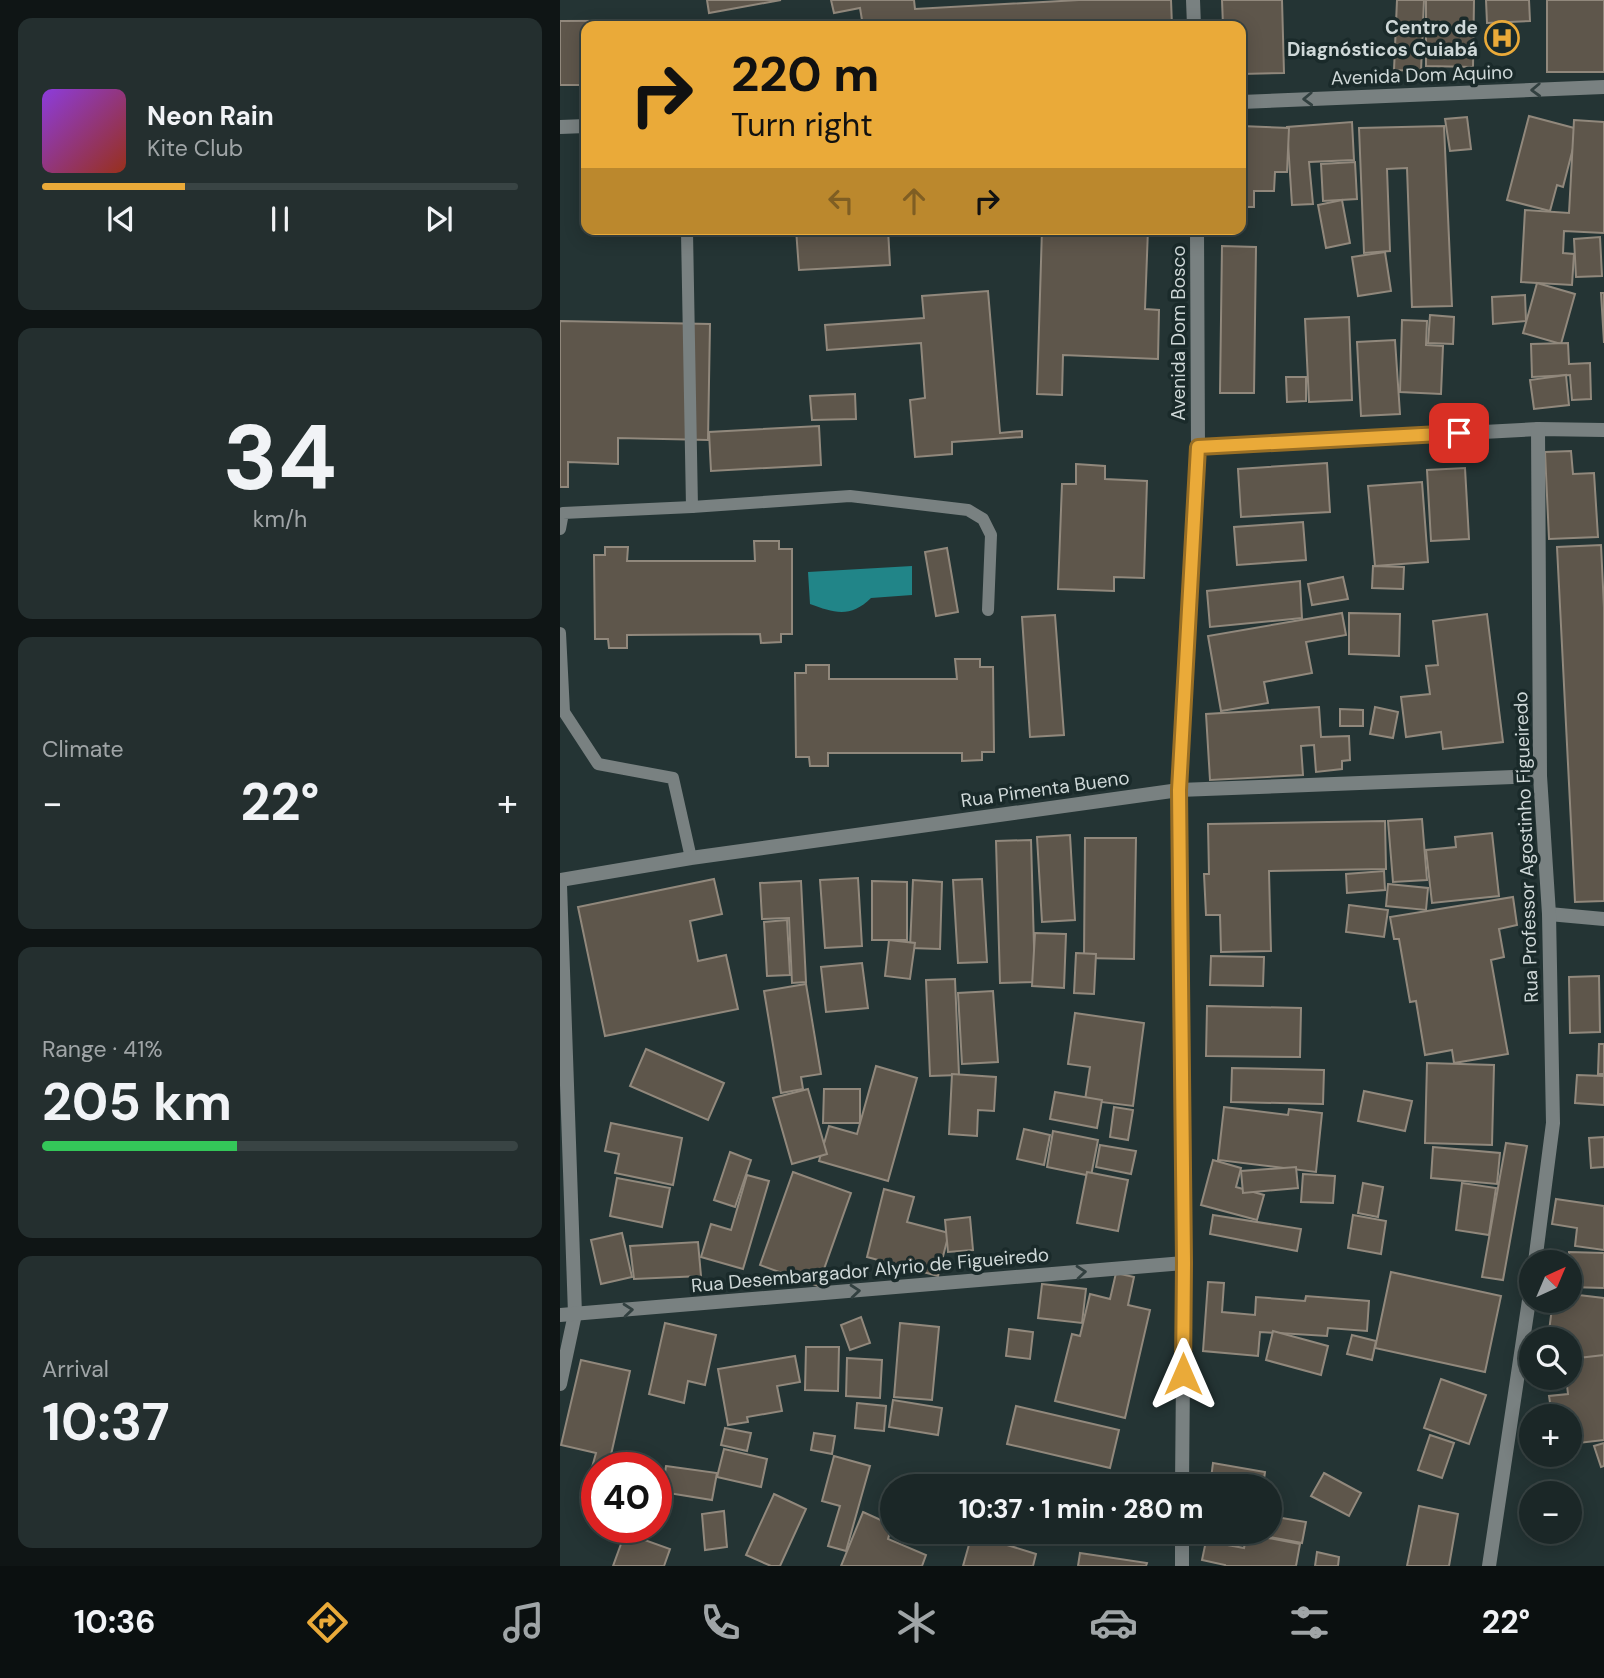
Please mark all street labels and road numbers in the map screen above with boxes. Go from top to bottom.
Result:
street label: Avenida Dom Aquino [1330,59,1514,91]
street label: Avenida Dom Bosco [1166,245,1191,421]
street label: Rua Professor Agostinho Figueiredo [1508,691,1544,1003]
street label: Rua Pimenta Bueno [959,765,1131,813]
street label: Rua Desembargador Alyrio de Figueiredo [690,1242,1050,1298]

